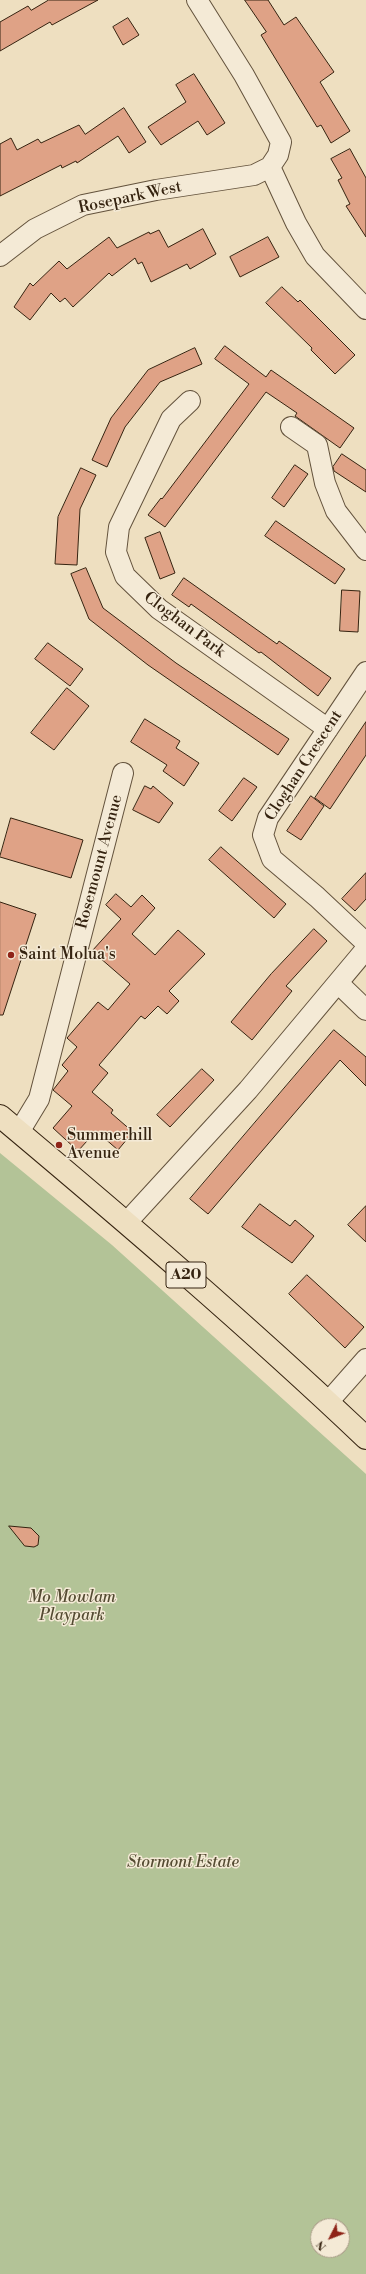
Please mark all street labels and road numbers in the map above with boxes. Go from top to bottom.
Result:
street label: Rosepark West [77,178,183,218]
street label: Cloghan Park [140,588,228,662]
street label: Cloghan Crescent [261,707,347,825]
street label: Rosemount Avenue [73,793,127,931]
road number: A20 [166,1262,206,1288]

